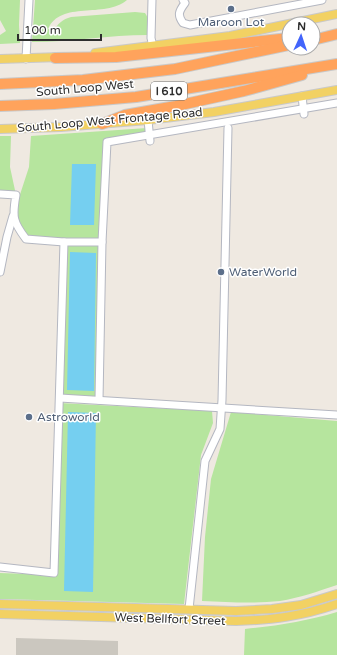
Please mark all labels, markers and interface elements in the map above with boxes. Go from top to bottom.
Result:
marker: Maroon Lot [226,4,236,14]
place label: Maroon Lot [198,15,265,29]
scale bar [18,16,101,42]
north arrow [281,16,321,56]
text: N [297,20,306,33]
text: 100 m [24,23,61,37]
street label: South Loop West [36,77,135,99]
road number: I 610 [151,82,187,100]
street label: South Loop West Frontage Road [17,105,203,135]
place label: WaterWorld [229,265,297,279]
marker: WaterWorld [216,267,226,277]
place label: Astroworld [37,410,100,424]
marker: Astroworld [24,412,34,422]
street label: West Bellfort Street [114,610,226,628]

